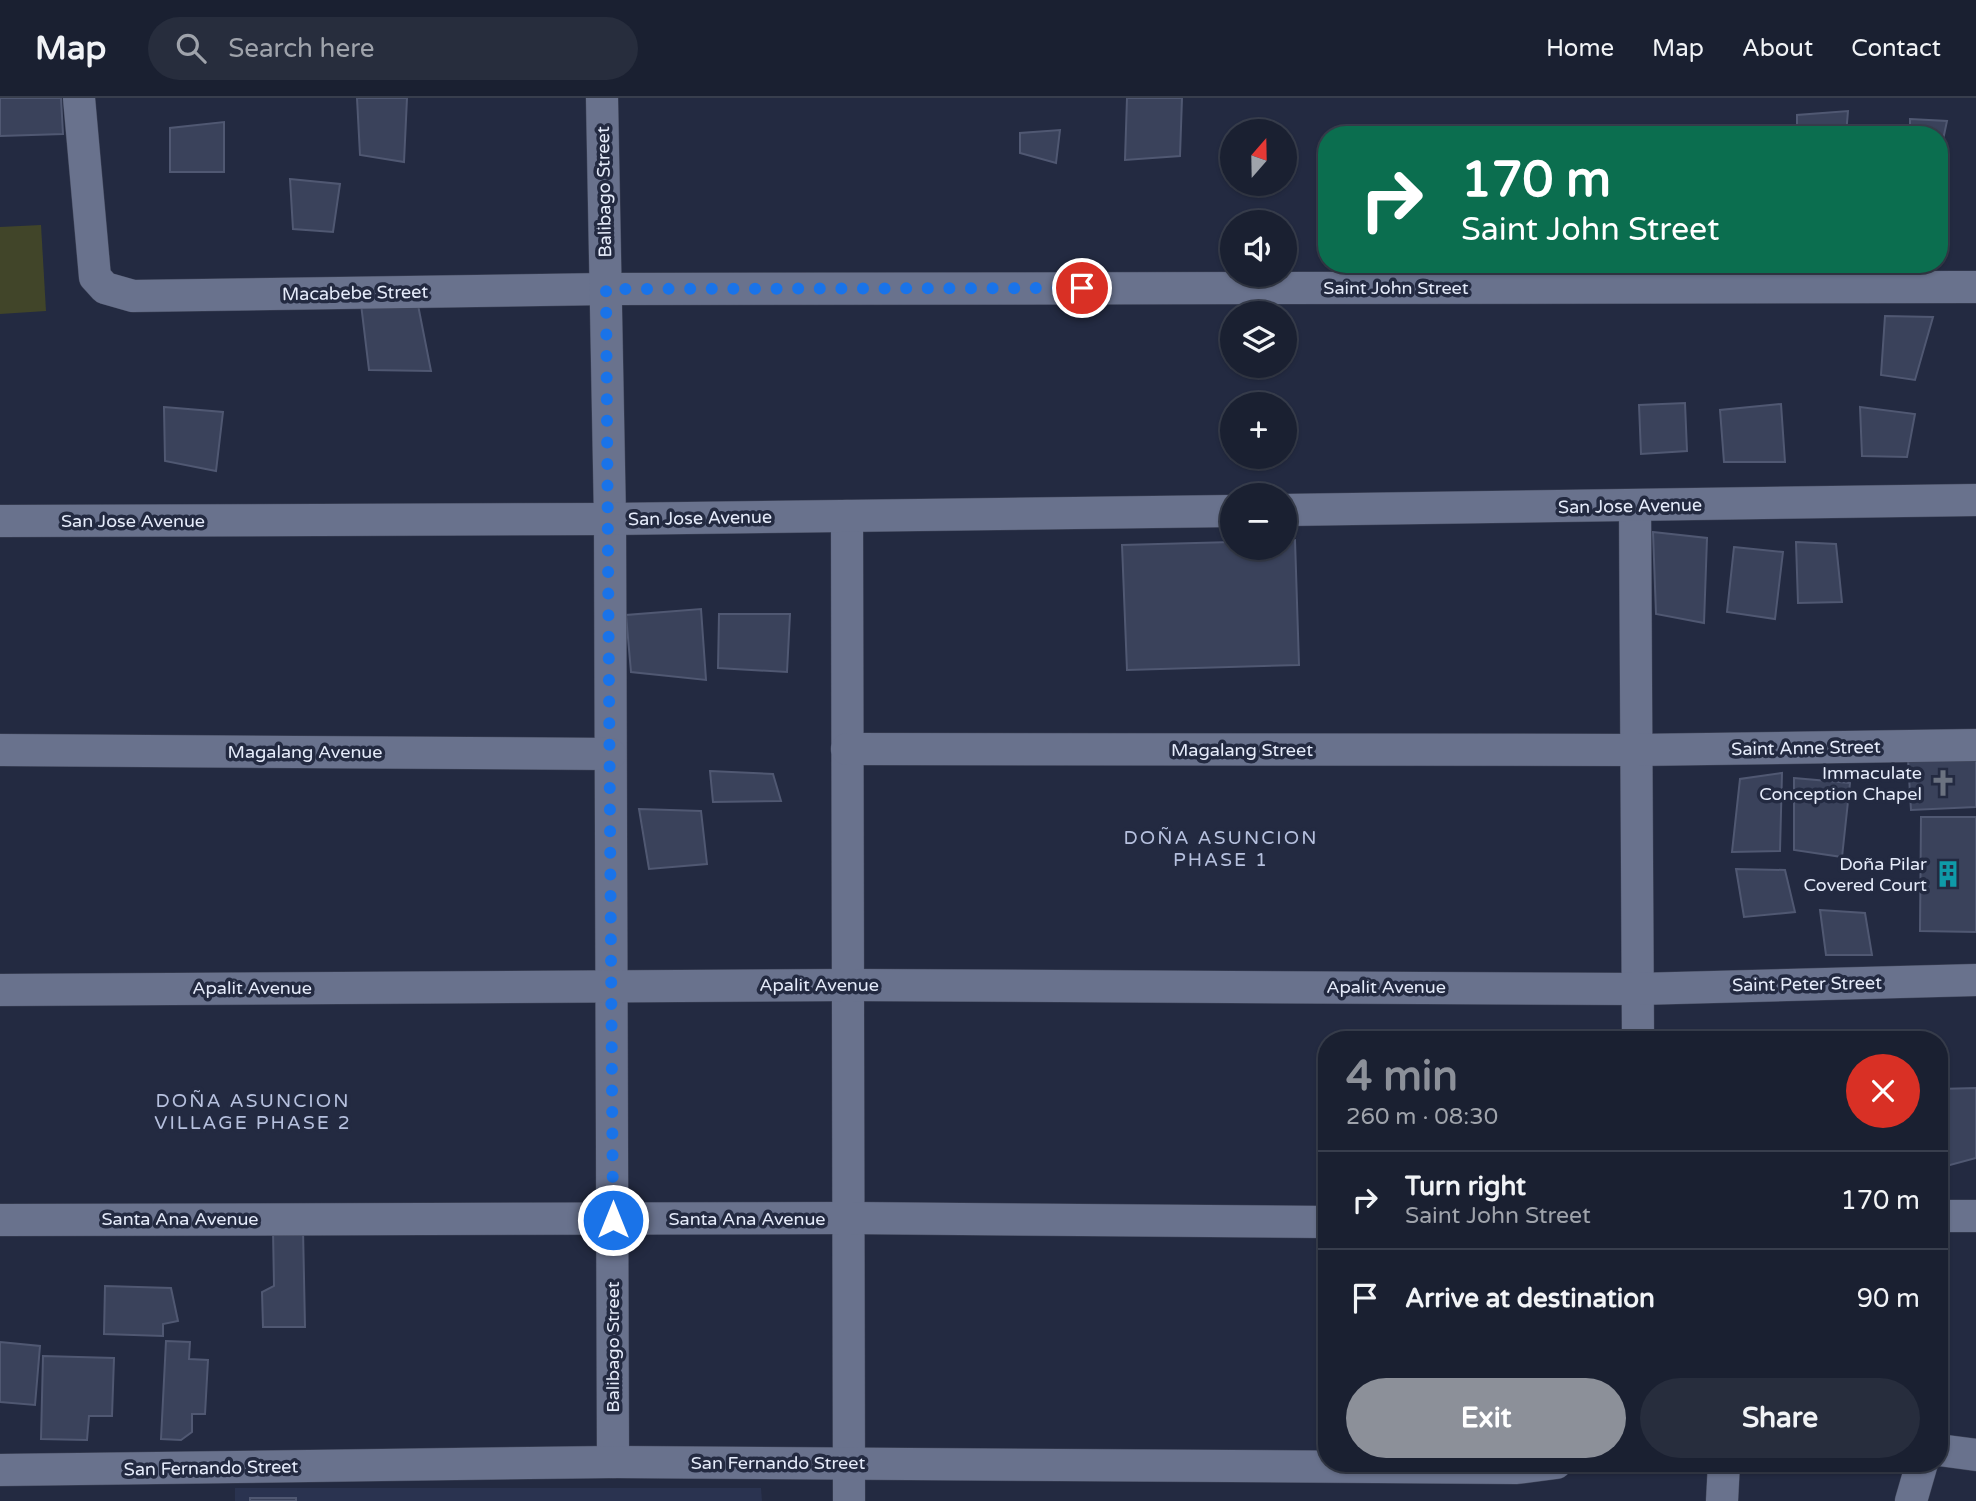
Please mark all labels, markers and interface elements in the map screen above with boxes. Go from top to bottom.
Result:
search box [148,17,638,80]
text: Map [35,29,106,68]
icon: search [172,29,210,67]
text: Search here [228,33,374,64]
text: Home [1546,34,1614,63]
text: Map [1652,34,1704,63]
text: About [1742,34,1813,63]
text: Contact [1851,34,1941,63]
north arrow [1220,119,1297,196]
map controls [1220,119,1297,560]
street label: Balibago Street [592,126,616,258]
text: 170 m [1461,151,1611,210]
icon: right [1346,154,1437,245]
button: sound [1220,210,1297,287]
text: Saint John Street [1461,211,1719,249]
pin [1052,258,1112,318]
icon: arrive [1063,269,1101,307]
street label: Saint John Street [1323,277,1469,299]
street label: Macabebe Street [282,281,429,305]
button: layers [1220,301,1297,378]
button: + [1220,392,1297,469]
button: − [1220,483,1297,560]
street label: San Jose Avenue [1558,494,1702,518]
street label: San Jose Avenue [628,506,772,530]
street label: San Jose Avenue [61,510,205,532]
street label: Saint Anne Street [1731,736,1881,760]
street label: Magalang Street [1171,739,1313,761]
street label: Magalang Avenue [228,741,383,763]
place label: Immaculate Conception Chapel [1759,762,1922,805]
church icon: Immaculate Conception Chapel [1928,768,1958,798]
district label: DOÑA ASUNCION PHASE 1 [1124,826,1318,871]
place label: Doña Pilar Covered Court [1804,853,1927,896]
building icon: Doña Pilar Covered Court [1933,859,1963,889]
street label: Saint Peter Street [1732,972,1882,996]
street label: Apalit Avenue [759,974,879,996]
street label: Apalit Avenue [1326,976,1446,998]
street label: Apalit Avenue [192,977,312,999]
text: 4 min [1346,1051,1458,1102]
button: close [1846,1054,1920,1128]
district label: DOÑA ASUNCION VILLAGE PHASE 2 [154,1089,352,1134]
text: 260 m · 08:30 [1346,1103,1498,1131]
text: Turn right [1405,1171,1526,1202]
icon: right [1346,1181,1384,1219]
position arrow [576,1183,650,1257]
text: 170 m [1840,1185,1920,1216]
text: Saint John Street [1405,1202,1591,1230]
street label: Santa Ana Avenue [101,1208,259,1230]
street label: Santa Ana Avenue [668,1208,826,1230]
icon: arrive [1346,1279,1384,1317]
street label: Balibago Street [602,1281,624,1413]
text: Arrive at destination [1405,1283,1655,1314]
text: 90 m [1857,1283,1920,1314]
button: Exit [1346,1378,1626,1458]
button: Share [1640,1378,1920,1458]
street label: San Fernando Street [691,1452,865,1474]
street label: San Fernando Street [124,1455,299,1481]

